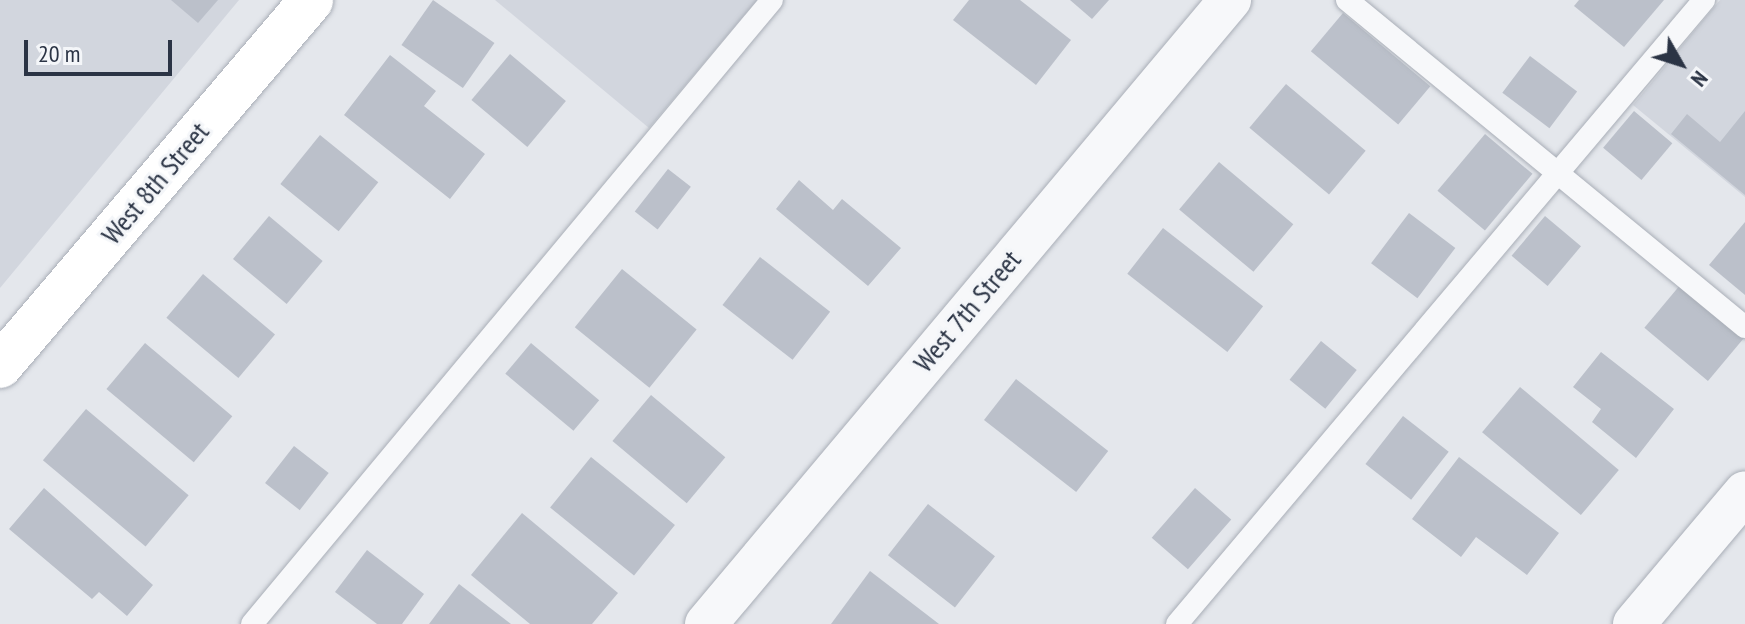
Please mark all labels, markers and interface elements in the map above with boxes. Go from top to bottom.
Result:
scale bar [28,24,176,74]
north arrow [1641,24,1721,104]
text: 20 m [38,38,80,69]
text: N [1685,66,1714,93]
street label: West 8th Street [94,115,216,251]
street label: West 7th Street [906,243,1028,379]

